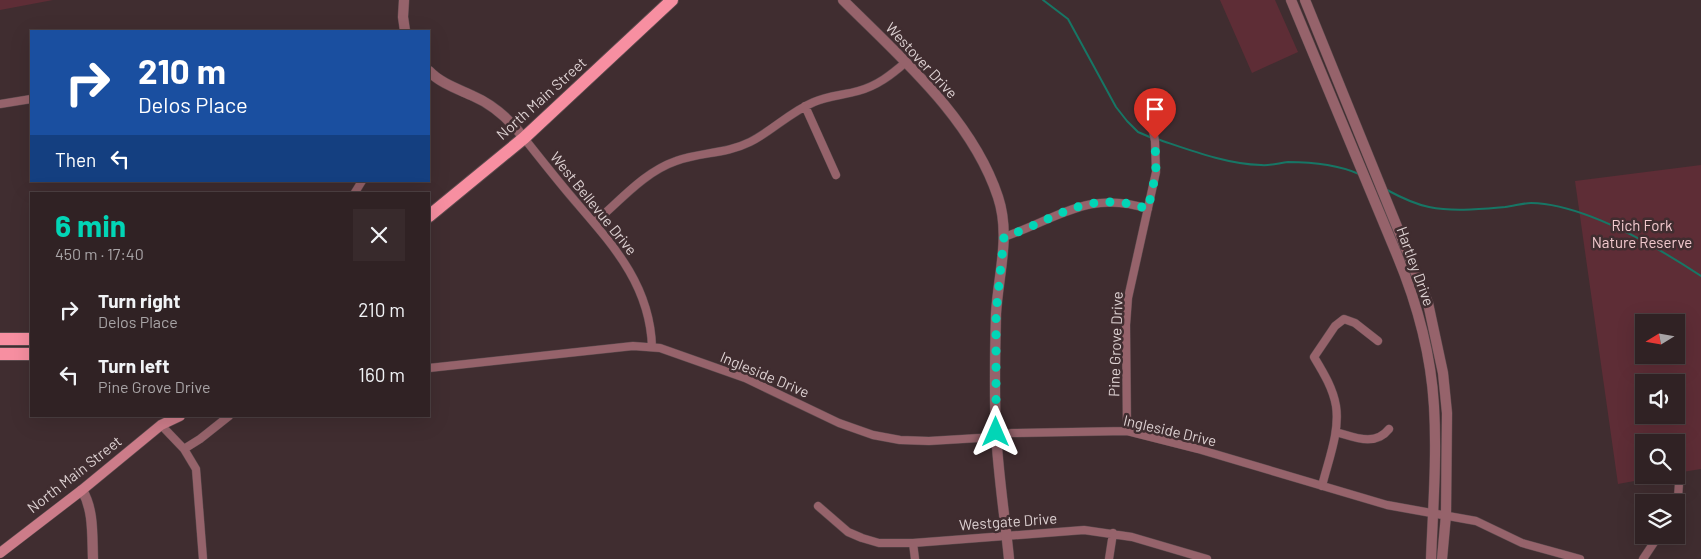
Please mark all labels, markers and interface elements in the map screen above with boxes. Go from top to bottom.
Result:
street label: Westover Drive [882,18,962,102]
text: 210 m [138,49,226,91]
icon: right [55,50,120,115]
street label: North Main Street [492,53,590,143]
pin [1134,88,1176,139]
text: Delos Place [138,91,248,117]
icon: arrive [1141,95,1169,123]
icon: left [106,145,134,173]
text: Then [55,148,96,171]
street label: West Bellevue Drive [547,148,641,258]
text: 6 min [55,207,126,243]
button: close [353,209,405,261]
park label: Rich Fork Nature Reserve [1592,216,1692,251]
street label: Hartley Drive [1393,224,1439,308]
text: 450 m · 17:40 [55,244,144,263]
text: Turn right [98,289,180,312]
street label: Pine Grove Drive [1104,291,1126,397]
icon: right [55,296,83,324]
text: 210 m [358,298,405,321]
text: Delos Place [98,312,178,331]
north arrow [1635,314,1685,364]
map controls [1635,314,1685,544]
street label: Ingleside Drive [718,347,812,401]
text: Turn left [98,354,169,377]
icon: left [55,361,83,389]
text: 160 m [358,363,405,386]
button: sound [1635,374,1685,424]
text: Pine Grove Drive [98,377,210,396]
position arrow [969,405,1021,457]
street label: Ingleside Drive [1122,411,1218,449]
street label: North Main Street [23,432,125,516]
button: search [1635,434,1685,484]
button: layers [1635,494,1685,544]
street label: Westgate Drive [958,509,1058,533]

